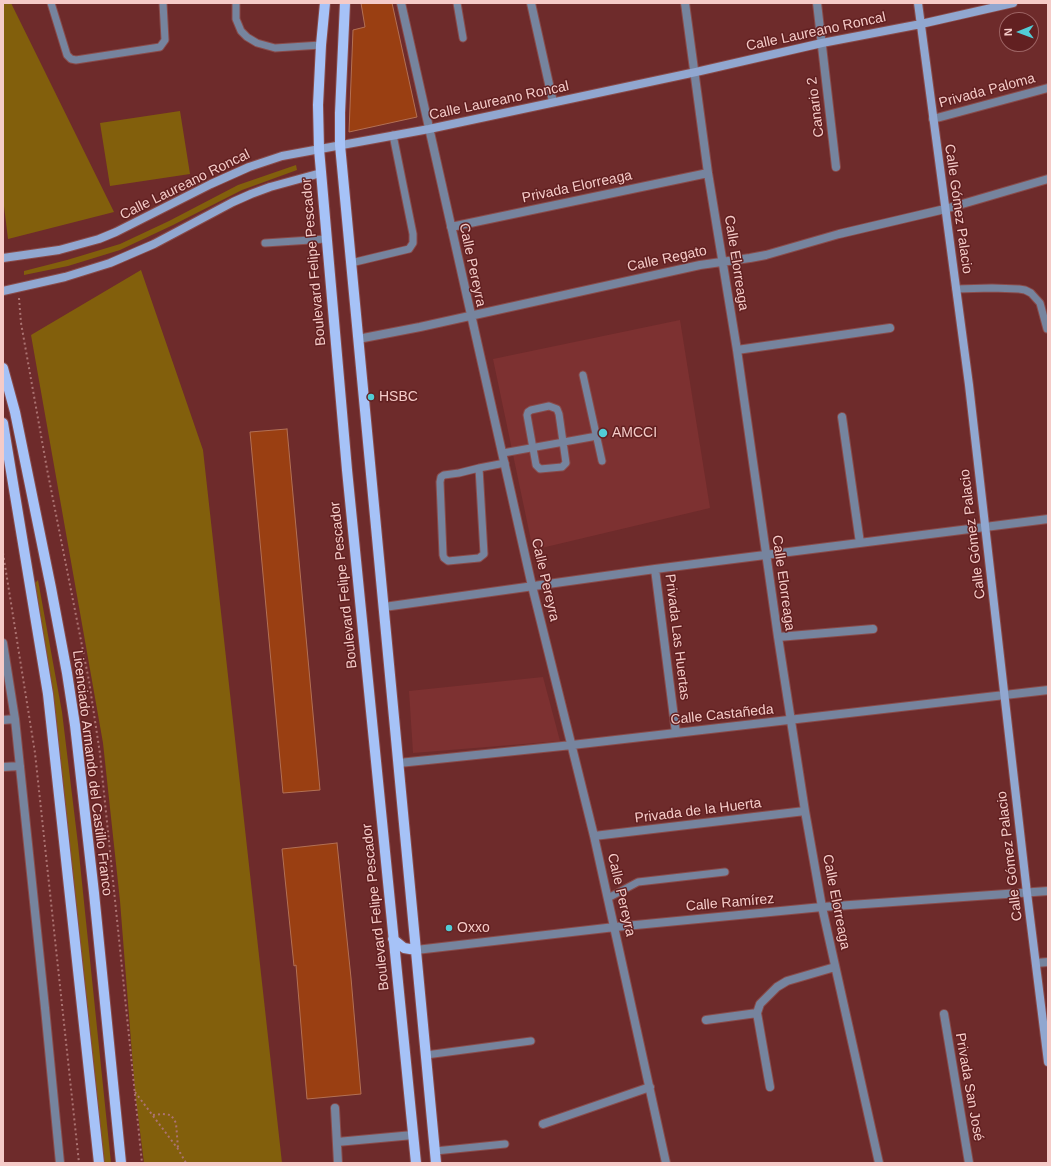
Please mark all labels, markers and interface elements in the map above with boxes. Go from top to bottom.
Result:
street label: Calle Laureano Roncal [745,9,887,55]
north arrow [999,12,1039,52]
text: N [1002,28,1014,36]
street label: Privada Paloma [937,70,1037,112]
street label: Canario 2 [804,76,828,138]
street label: Calle Laureano Roncal [428,78,570,124]
street label: Calle Gómez Palacio [941,143,975,275]
street label: Calle Laureano Roncal [117,146,253,224]
street label: Privada Elorreaga [520,167,634,207]
street label: Boulevard Felipe Pescador [298,178,330,346]
street label: Calle Elorreaga [720,214,752,312]
street label: Calle Pereyra [455,222,489,308]
street label: Calle Regato [626,242,708,276]
place label: HSBC [379,389,418,405]
marker: HSBC [366,392,376,402]
place label: AMCCI [612,425,657,441]
marker: AMCCI [597,427,609,439]
street label: Calle Gómez Palacio [957,468,989,600]
street label: Boulevard Felipe Pescador [327,501,361,669]
street label: Calle Elorreaga [768,534,798,632]
street label: Calle Pereyra [527,537,563,623]
street label: Privada Las Huertas [661,573,693,701]
street label: Licenciado Armando del Castillo Franco [69,649,115,897]
street label: Calle Castañeda [670,701,774,729]
street label: Calle Gómez Palacio [994,790,1026,922]
street label: Privada de la Huerta [634,795,762,827]
street label: Boulevard Felipe Pescador [359,823,393,991]
street label: Calle Pereyra [603,852,639,938]
street label: Calle Elorreaga [819,853,853,951]
street label: Calle Ramírez [685,891,775,915]
place label: Oxxo [457,920,490,936]
marker: Oxxo [444,923,454,933]
street label: Privada San José [951,1032,987,1142]

